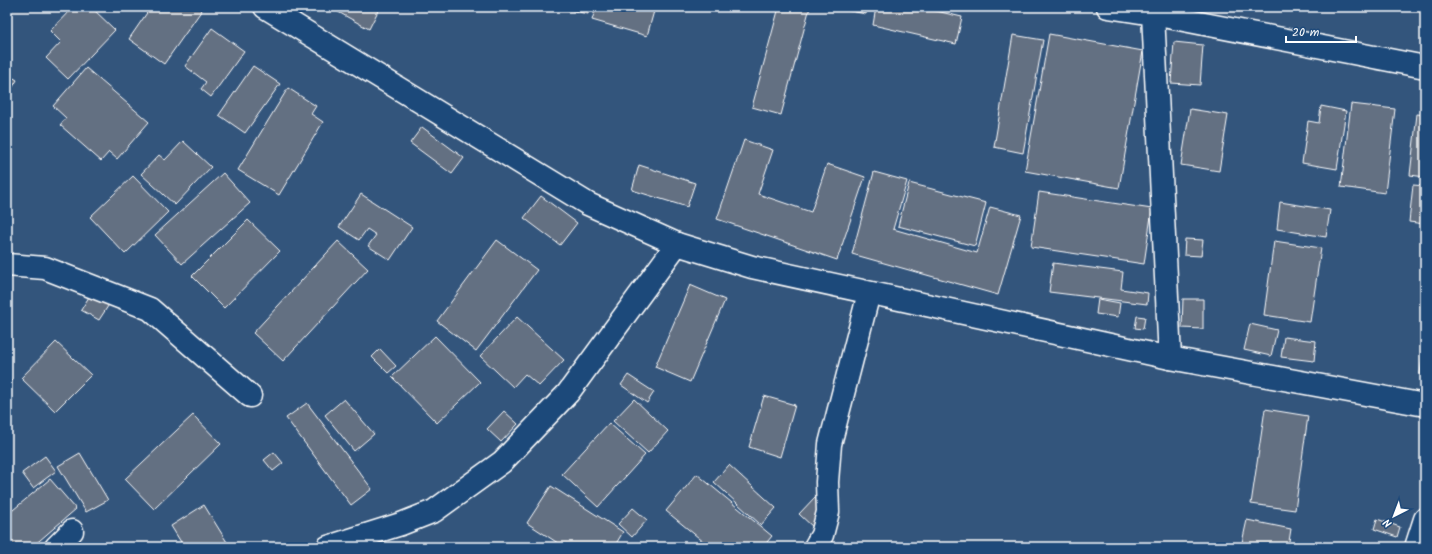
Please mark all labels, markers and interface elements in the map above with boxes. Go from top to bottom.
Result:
scale bar [1286,18,1356,44]
text: 20 m [1292,23,1320,42]
north arrow [1374,496,1414,536]
text: N [1379,514,1397,532]

